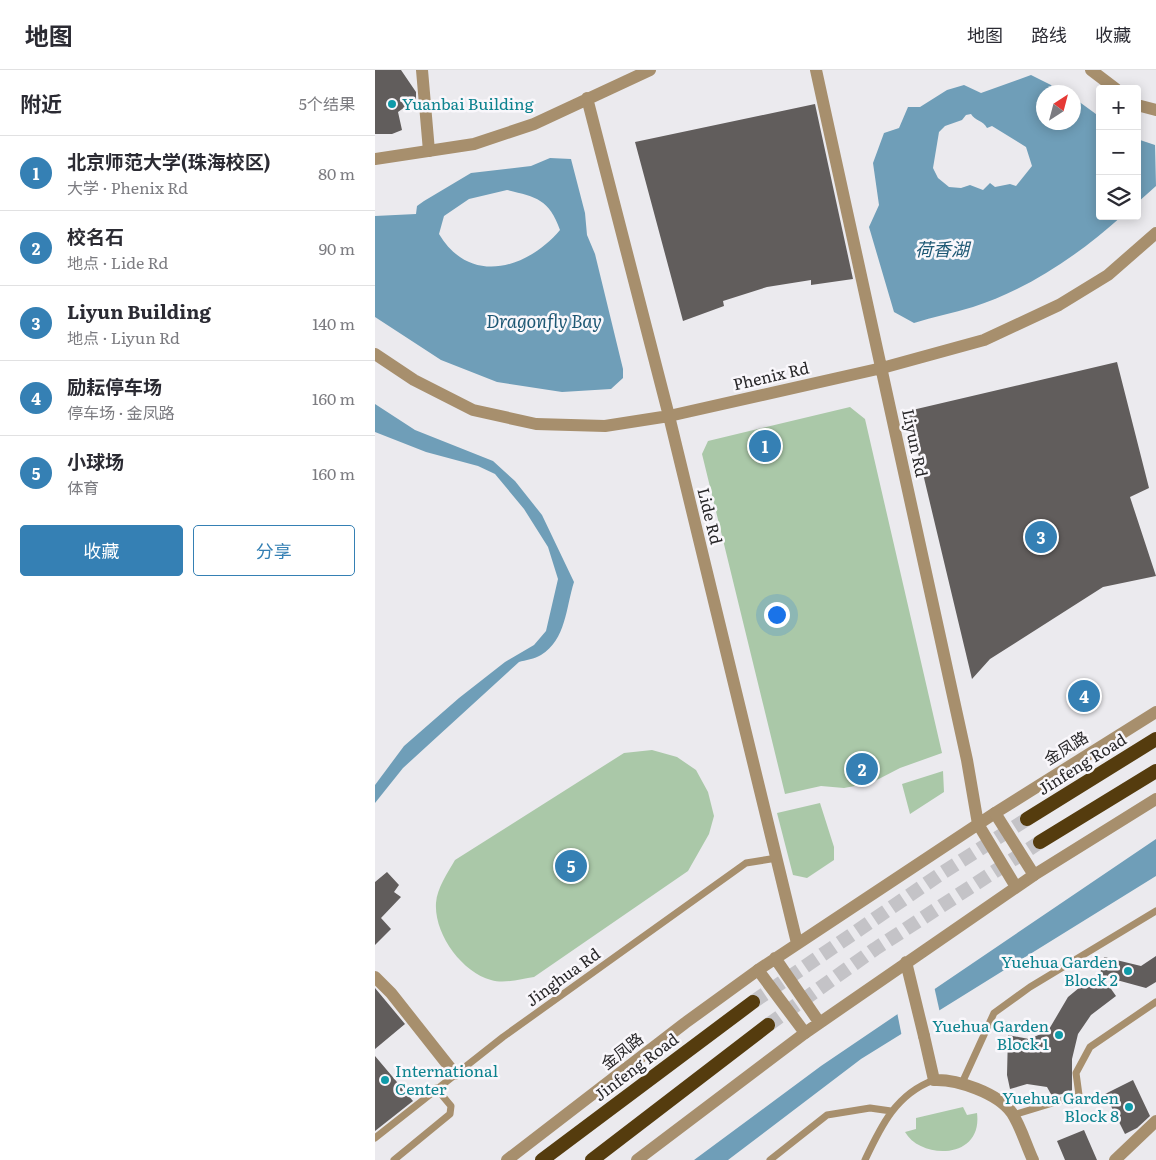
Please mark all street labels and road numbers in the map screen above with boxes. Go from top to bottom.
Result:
street label: Phenix Rd [730,355,811,395]
street label: Liyun Rd [897,406,935,479]
street label: Lide Rd [692,485,730,547]
street label: 金凤路 [1039,724,1092,770]
street label: Jinfeng Road [1033,726,1131,800]
street label: Jinghua Rd [520,941,605,1011]
street label: Jinfeng Road [588,1026,683,1106]
street label: 金凤路 [595,1026,648,1074]

